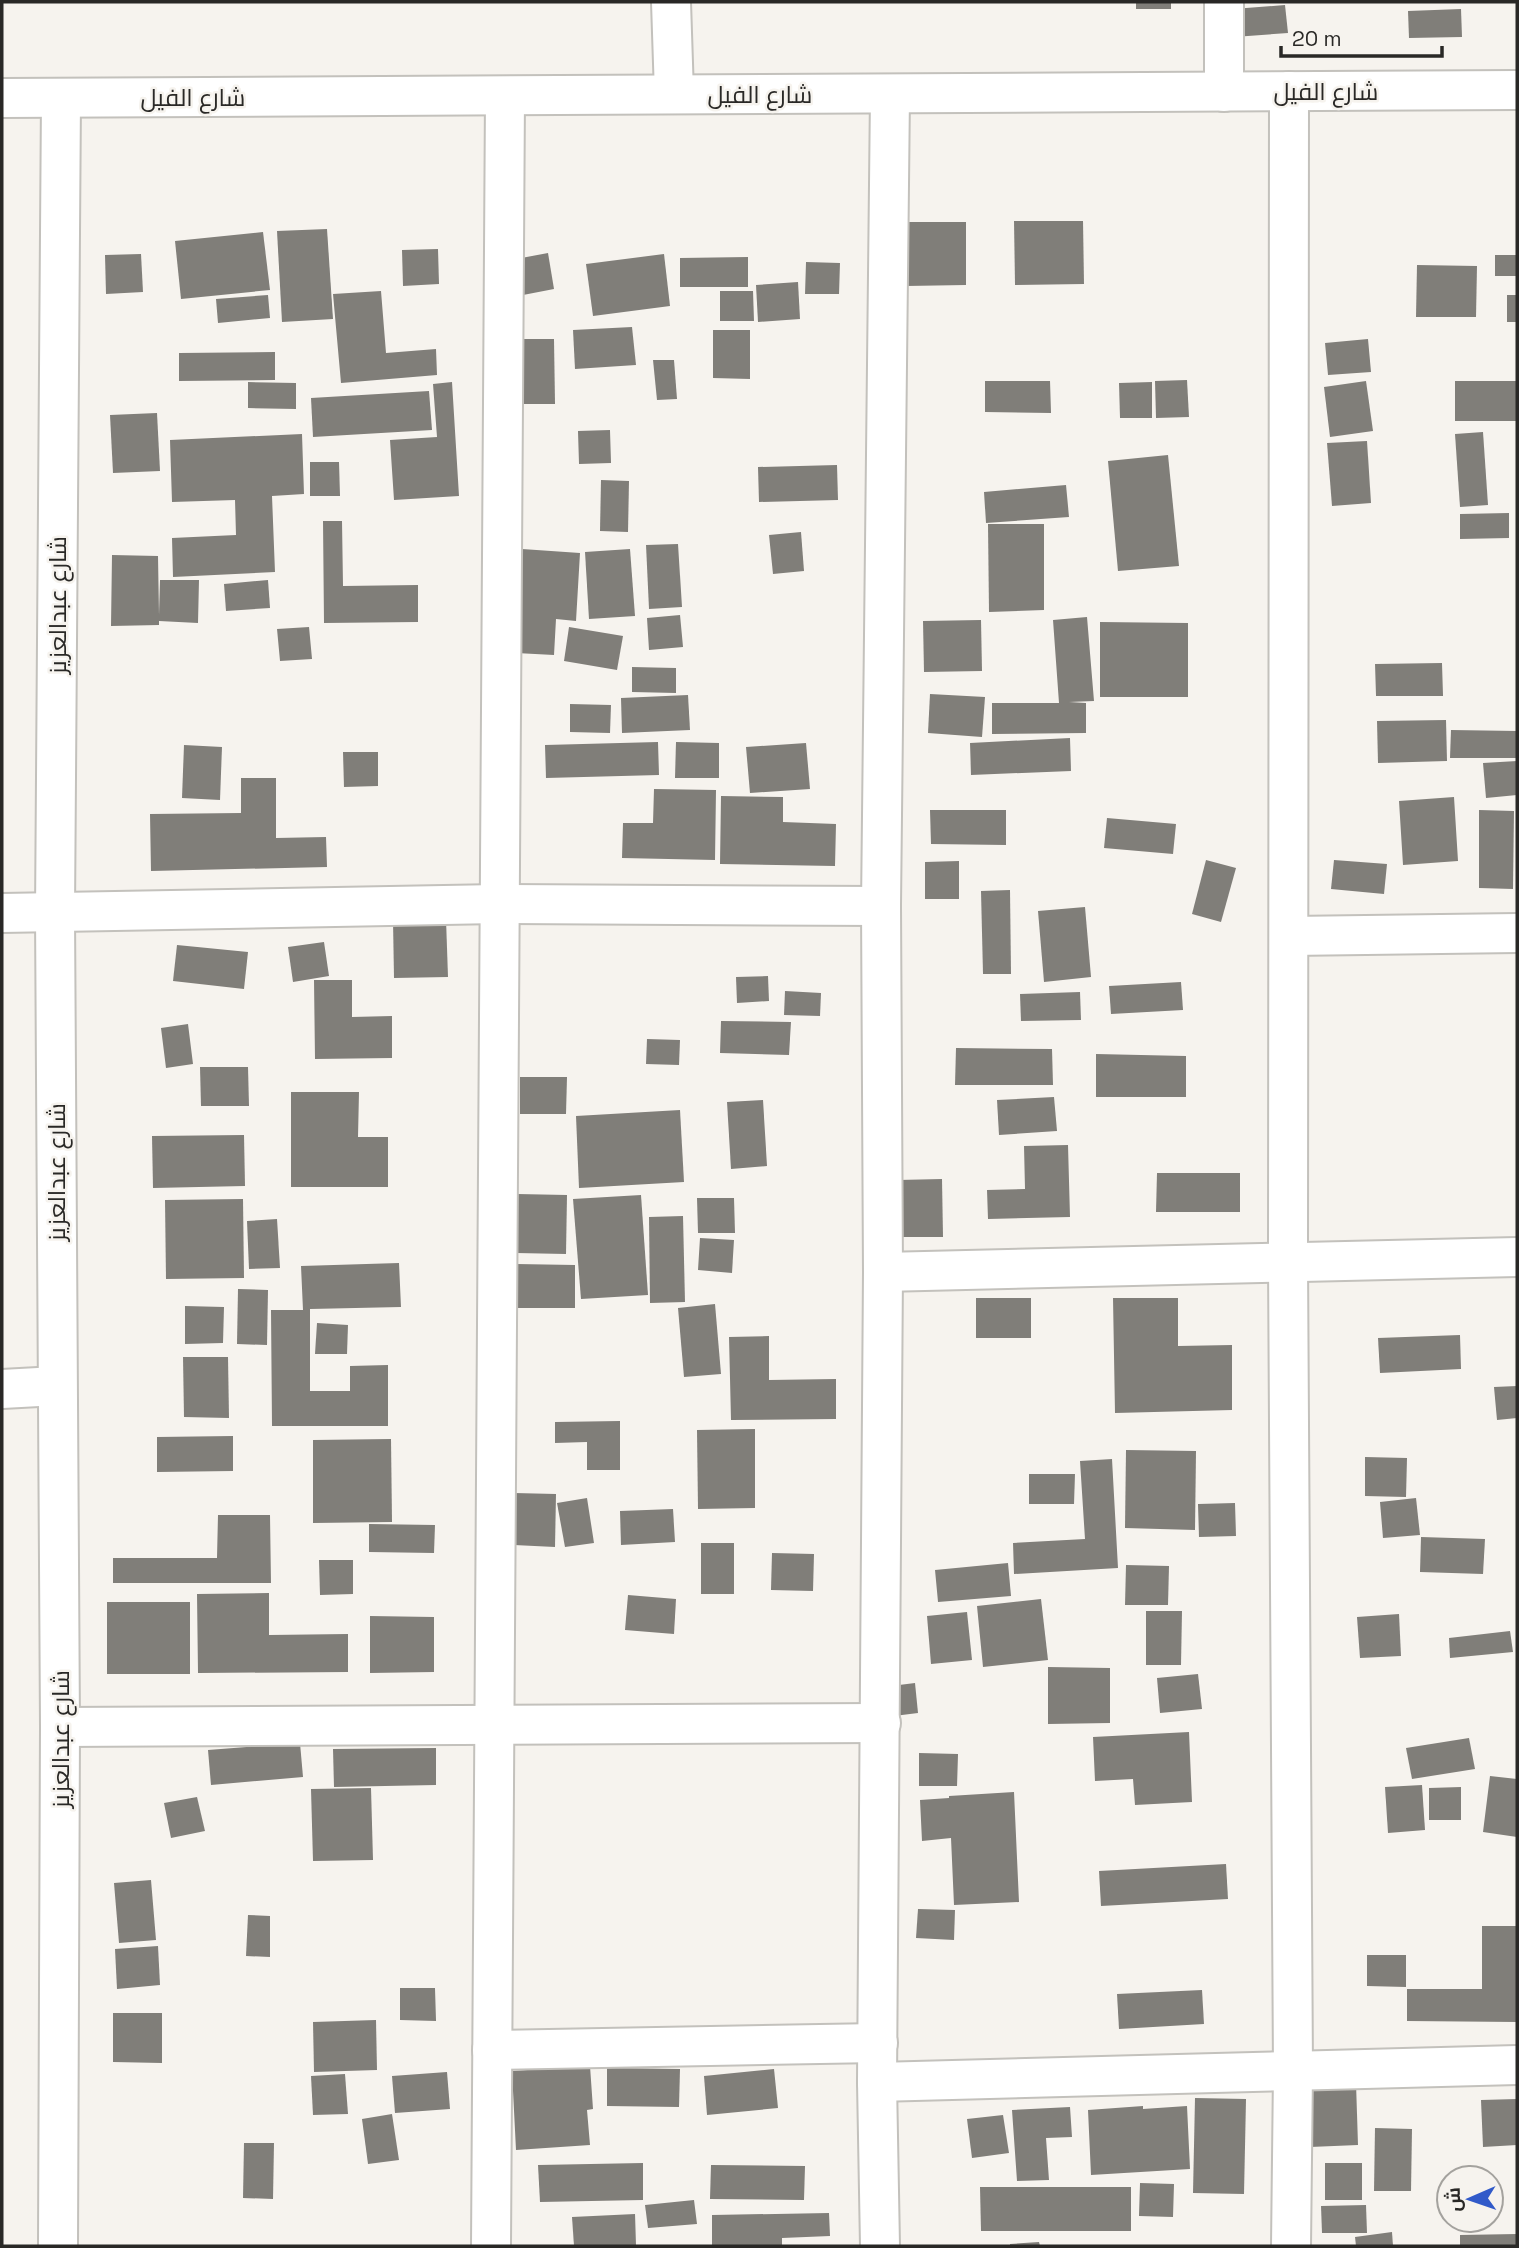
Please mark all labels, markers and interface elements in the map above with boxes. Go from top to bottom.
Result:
scale bar [1281,14,1442,58]
text: 20 m [1292,25,1342,52]
street label: شارع الفيل [1274,76,1378,108]
street label: شارع الفيل [708,79,812,111]
street label: شارع الفيل [141,82,245,114]
street label: شارع عبدالعزيز [42,536,74,676]
street label: شارع عبدالعزيز [41,1103,73,1243]
street label: شارع عبدالعزيز [45,1670,77,1810]
north arrow [1435,2164,1505,2234]
text: ش [1441,2187,1466,2212]

